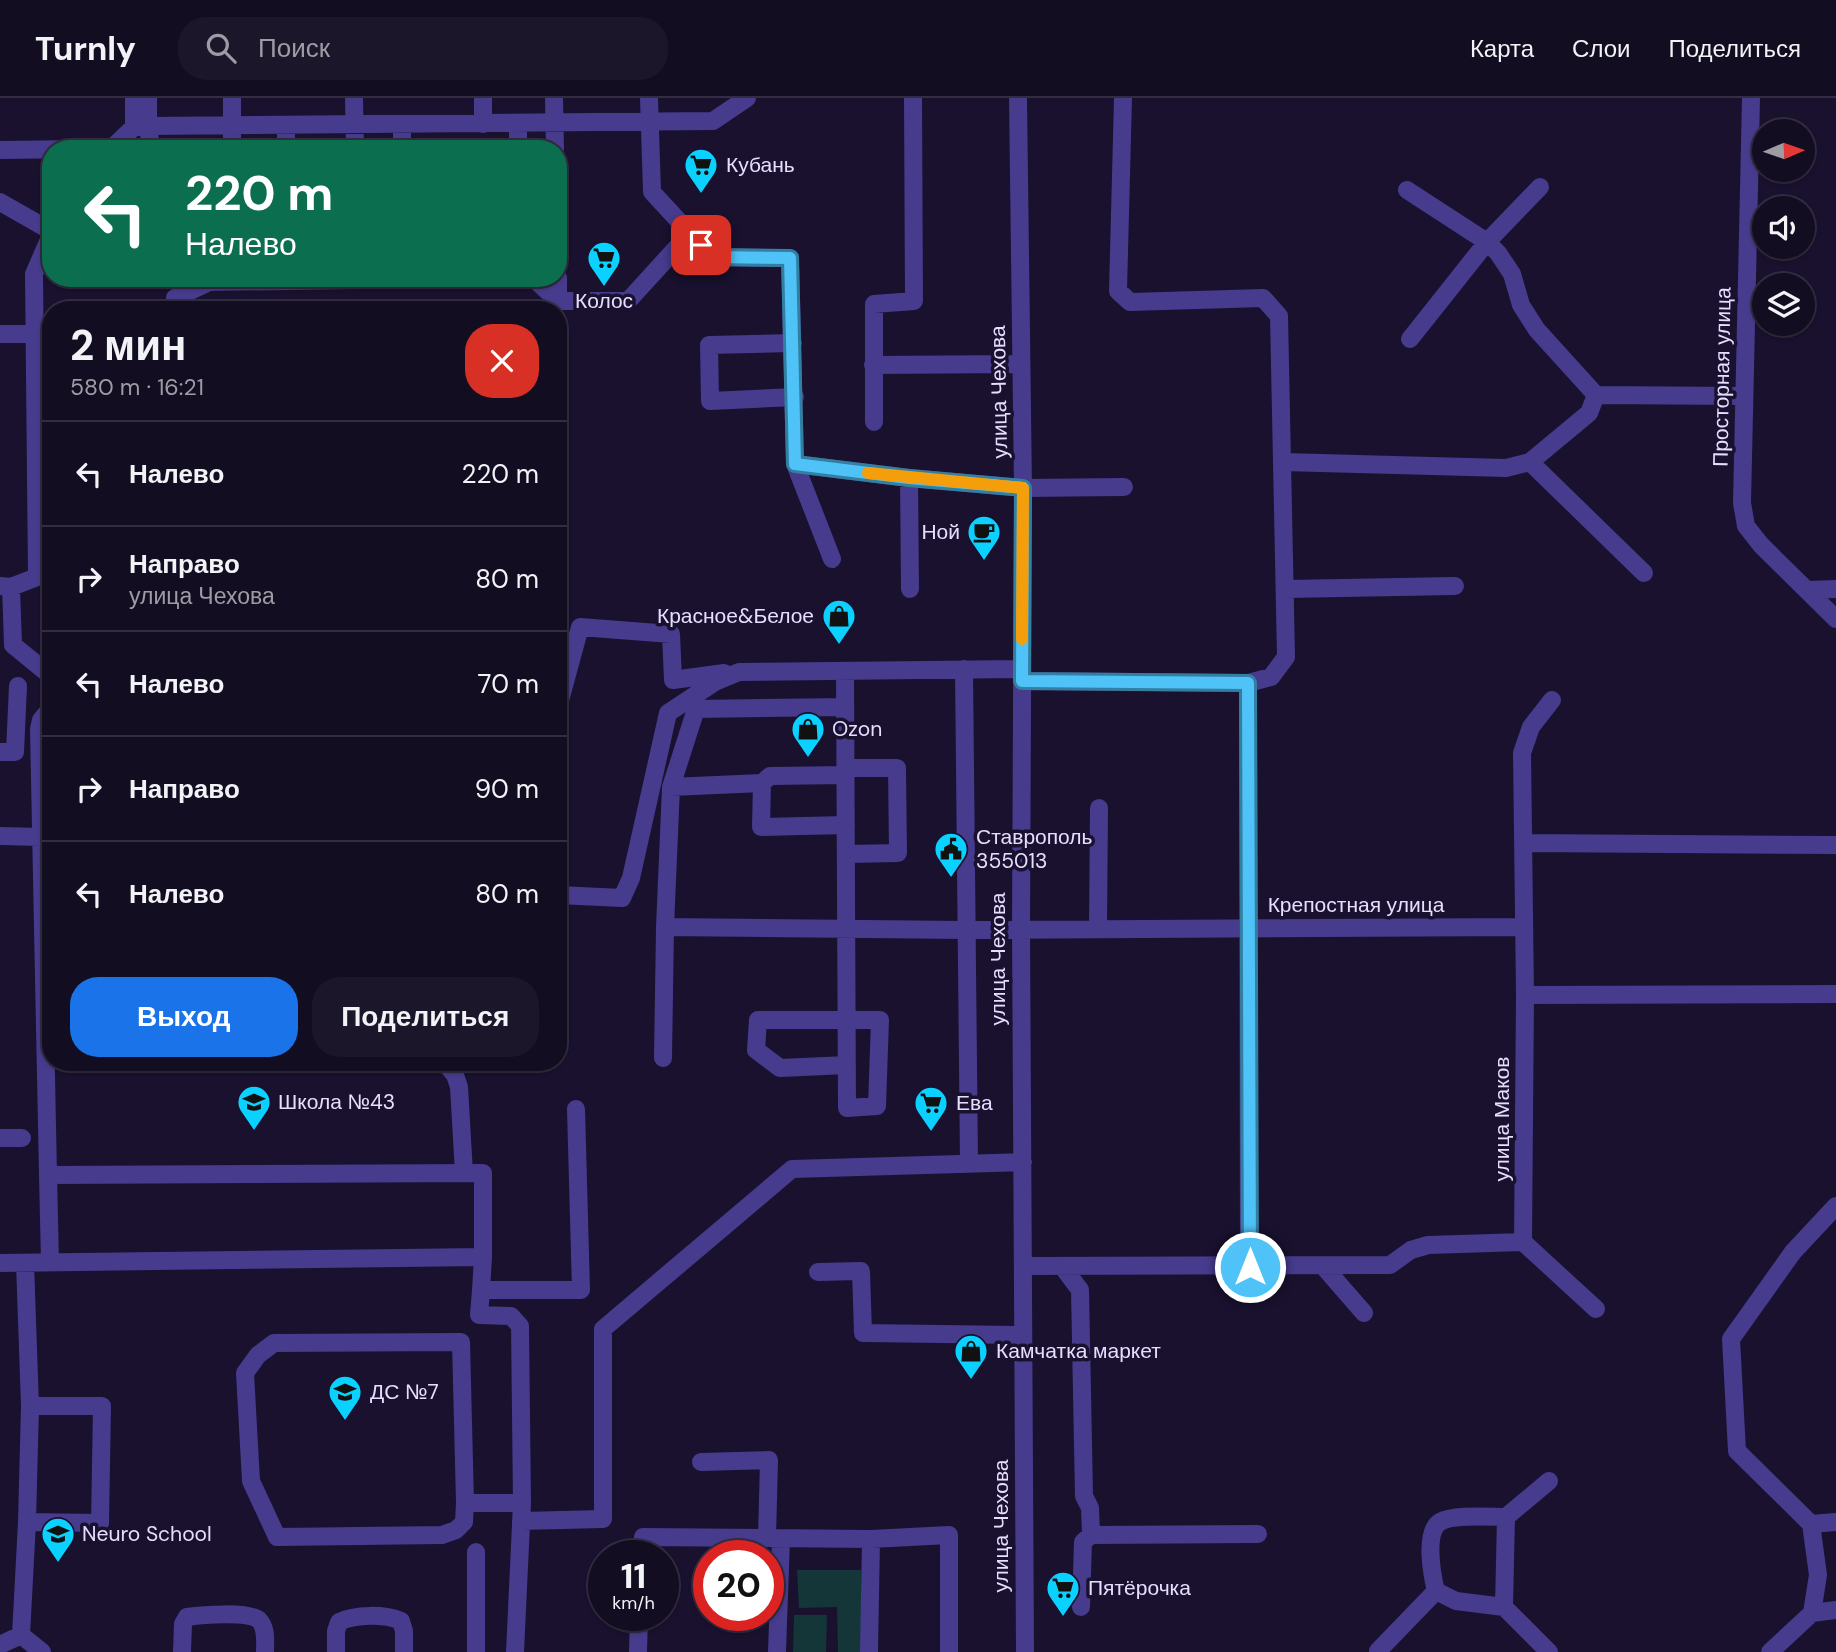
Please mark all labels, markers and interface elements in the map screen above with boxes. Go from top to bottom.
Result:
search box [178,17,668,80]
text: Turnly [35,27,136,70]
icon: search [202,29,240,67]
text: Поиск [258,31,330,65]
text: Карта [1470,33,1534,64]
text: Слои [1572,33,1630,64]
text: Поделиться [1668,33,1801,64]
north arrow [1752,119,1815,182]
map controls [1752,119,1815,336]
supermarket icon: Кубань [682,146,720,195]
place label: Кубань [726,151,795,179]
text: 220 m [185,161,333,225]
icon: left [70,168,161,259]
button: sound [1752,196,1815,259]
pin [671,215,731,275]
text: Налево [185,223,297,265]
icon: arrive [682,226,720,264]
supermarket icon: Колос [585,239,623,288]
button: layers [1752,273,1815,336]
place label: Колос [575,287,633,315]
street label: Просторная улица [1706,287,1738,467]
text: 2 мин [70,318,186,373]
button: close [465,324,539,398]
street label: улица Чехова [984,325,1014,459]
text: 580 m · 16:21 [70,372,204,402]
icon: left [70,455,108,493]
text: Налево [129,457,224,491]
text: 220 m [461,457,539,491]
cafe icon: Ной [965,513,1003,562]
place label: Ной [921,518,960,546]
text: Направо [129,547,240,581]
icon: right [70,560,108,598]
text: 80 m [475,562,539,596]
text: улица Чехова [129,581,275,611]
shop icon: Красное&Белое [820,597,858,646]
place label: Красное&Белое [657,602,814,630]
icon: left [70,665,108,703]
text: Налево [129,667,224,701]
text: 70 m [478,667,539,701]
shop icon: Ozon [789,710,827,759]
place label: Ozon [832,715,882,743]
icon: right [70,770,108,808]
text: Направо [129,772,240,806]
text: 90 m [475,772,539,806]
place label: Ставрополь 355013 [976,823,1093,875]
public building icon: Ставрополь 355013 [932,830,970,879]
icon: left [70,875,108,913]
text: Налево [129,877,224,911]
text: 80 m [475,877,539,911]
street label: Крепостная улица [1268,891,1445,919]
street label: улица Чехова [984,892,1012,1026]
button: Выход [70,977,298,1057]
button: Поделиться [312,977,539,1057]
street label: улица Маков [1488,1057,1516,1181]
school or university icon: Школа №43 [235,1083,273,1132]
supermarket icon: Ева [912,1084,950,1133]
place label: Школа №43 [278,1088,395,1116]
place label: Ева [956,1089,993,1117]
position arrow [1213,1230,1287,1304]
shop icon: Камчатка маркет [952,1332,990,1381]
place label: Камчатка маркет [996,1337,1161,1365]
school or university icon: ДС №7 [326,1373,364,1422]
place label: ДС №7 [370,1378,439,1406]
street label: улица Чехова [987,1459,1015,1593]
school or university icon: Neuro School [39,1515,77,1564]
place label: Neuro School [82,1520,212,1548]
speed limit sign: 20 [693,1540,784,1631]
text: 11 [621,1553,646,1599]
supermarket icon: Пятёрочка [1044,1569,1082,1618]
place label: Пятёрочка [1088,1574,1191,1602]
text: km/h [612,1591,655,1615]

